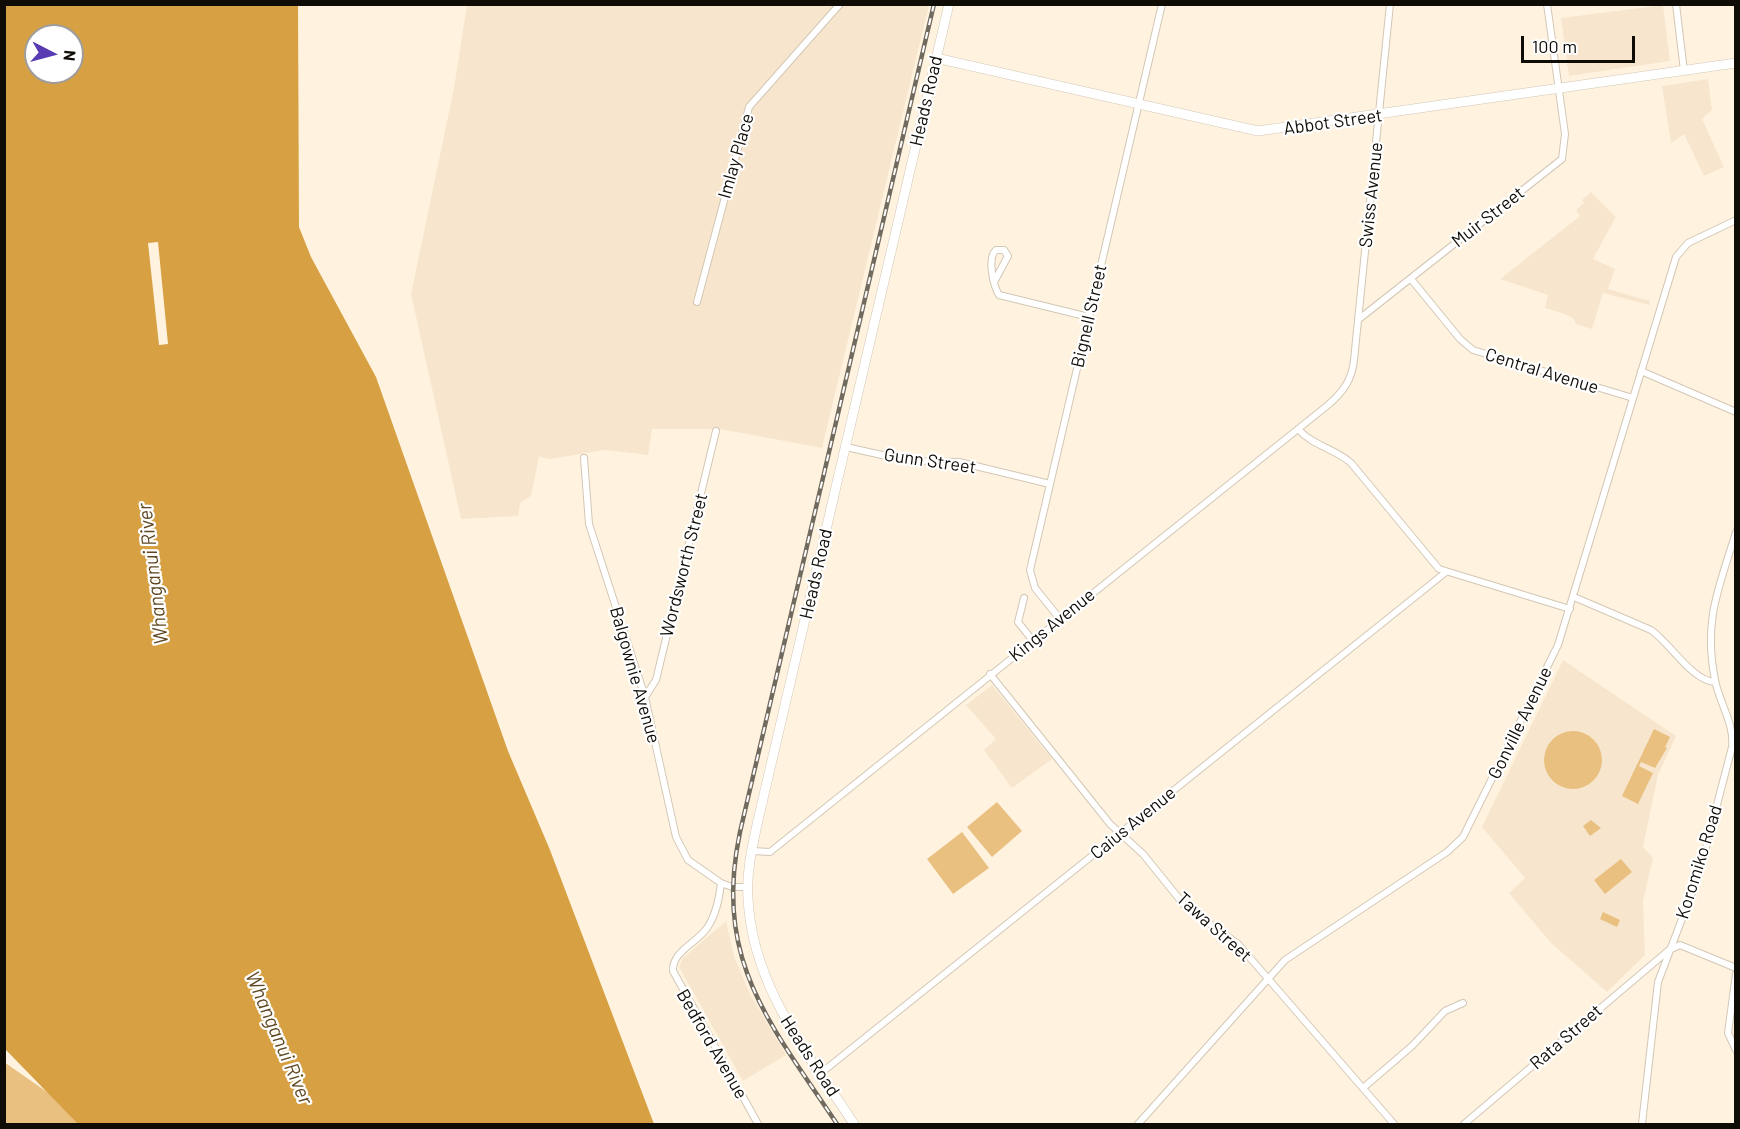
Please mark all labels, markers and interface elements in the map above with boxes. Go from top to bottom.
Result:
north arrow [24,24,84,84]
scale bar [1524,24,1638,62]
text: 100 m [1532,35,1577,57]
text: N [60,49,80,62]
street label: Heads Road [905,54,947,148]
street label: Abbot Street [1282,104,1384,140]
street label: Imlay Place [714,111,758,201]
street label: Swiss Avenue [1355,141,1387,249]
street label: Muir Street [1447,182,1529,252]
street label: Bignell Street [1067,262,1111,370]
street label: Central Avenue [1483,344,1601,398]
street label: Gunn Street [883,444,977,478]
street label: Wordsworth Street [656,491,712,639]
water label: Whanganui River [132,502,174,646]
street label: Heads Road [795,527,837,621]
street label: Kings Avenue [1005,584,1099,666]
street label: Balgownie Avenue [605,604,665,746]
street label: Gonville Avenue [1484,663,1556,783]
street label: Caius Avenue [1086,782,1180,864]
street label: Koromiko Road [1671,802,1727,922]
street label: Tawa Street [1172,888,1256,966]
water label: Whanganui River [240,968,318,1108]
street label: Bedford Avenue [672,985,752,1103]
street label: Rata Street [1525,1000,1607,1074]
street label: Heads Road [776,1011,844,1101]

